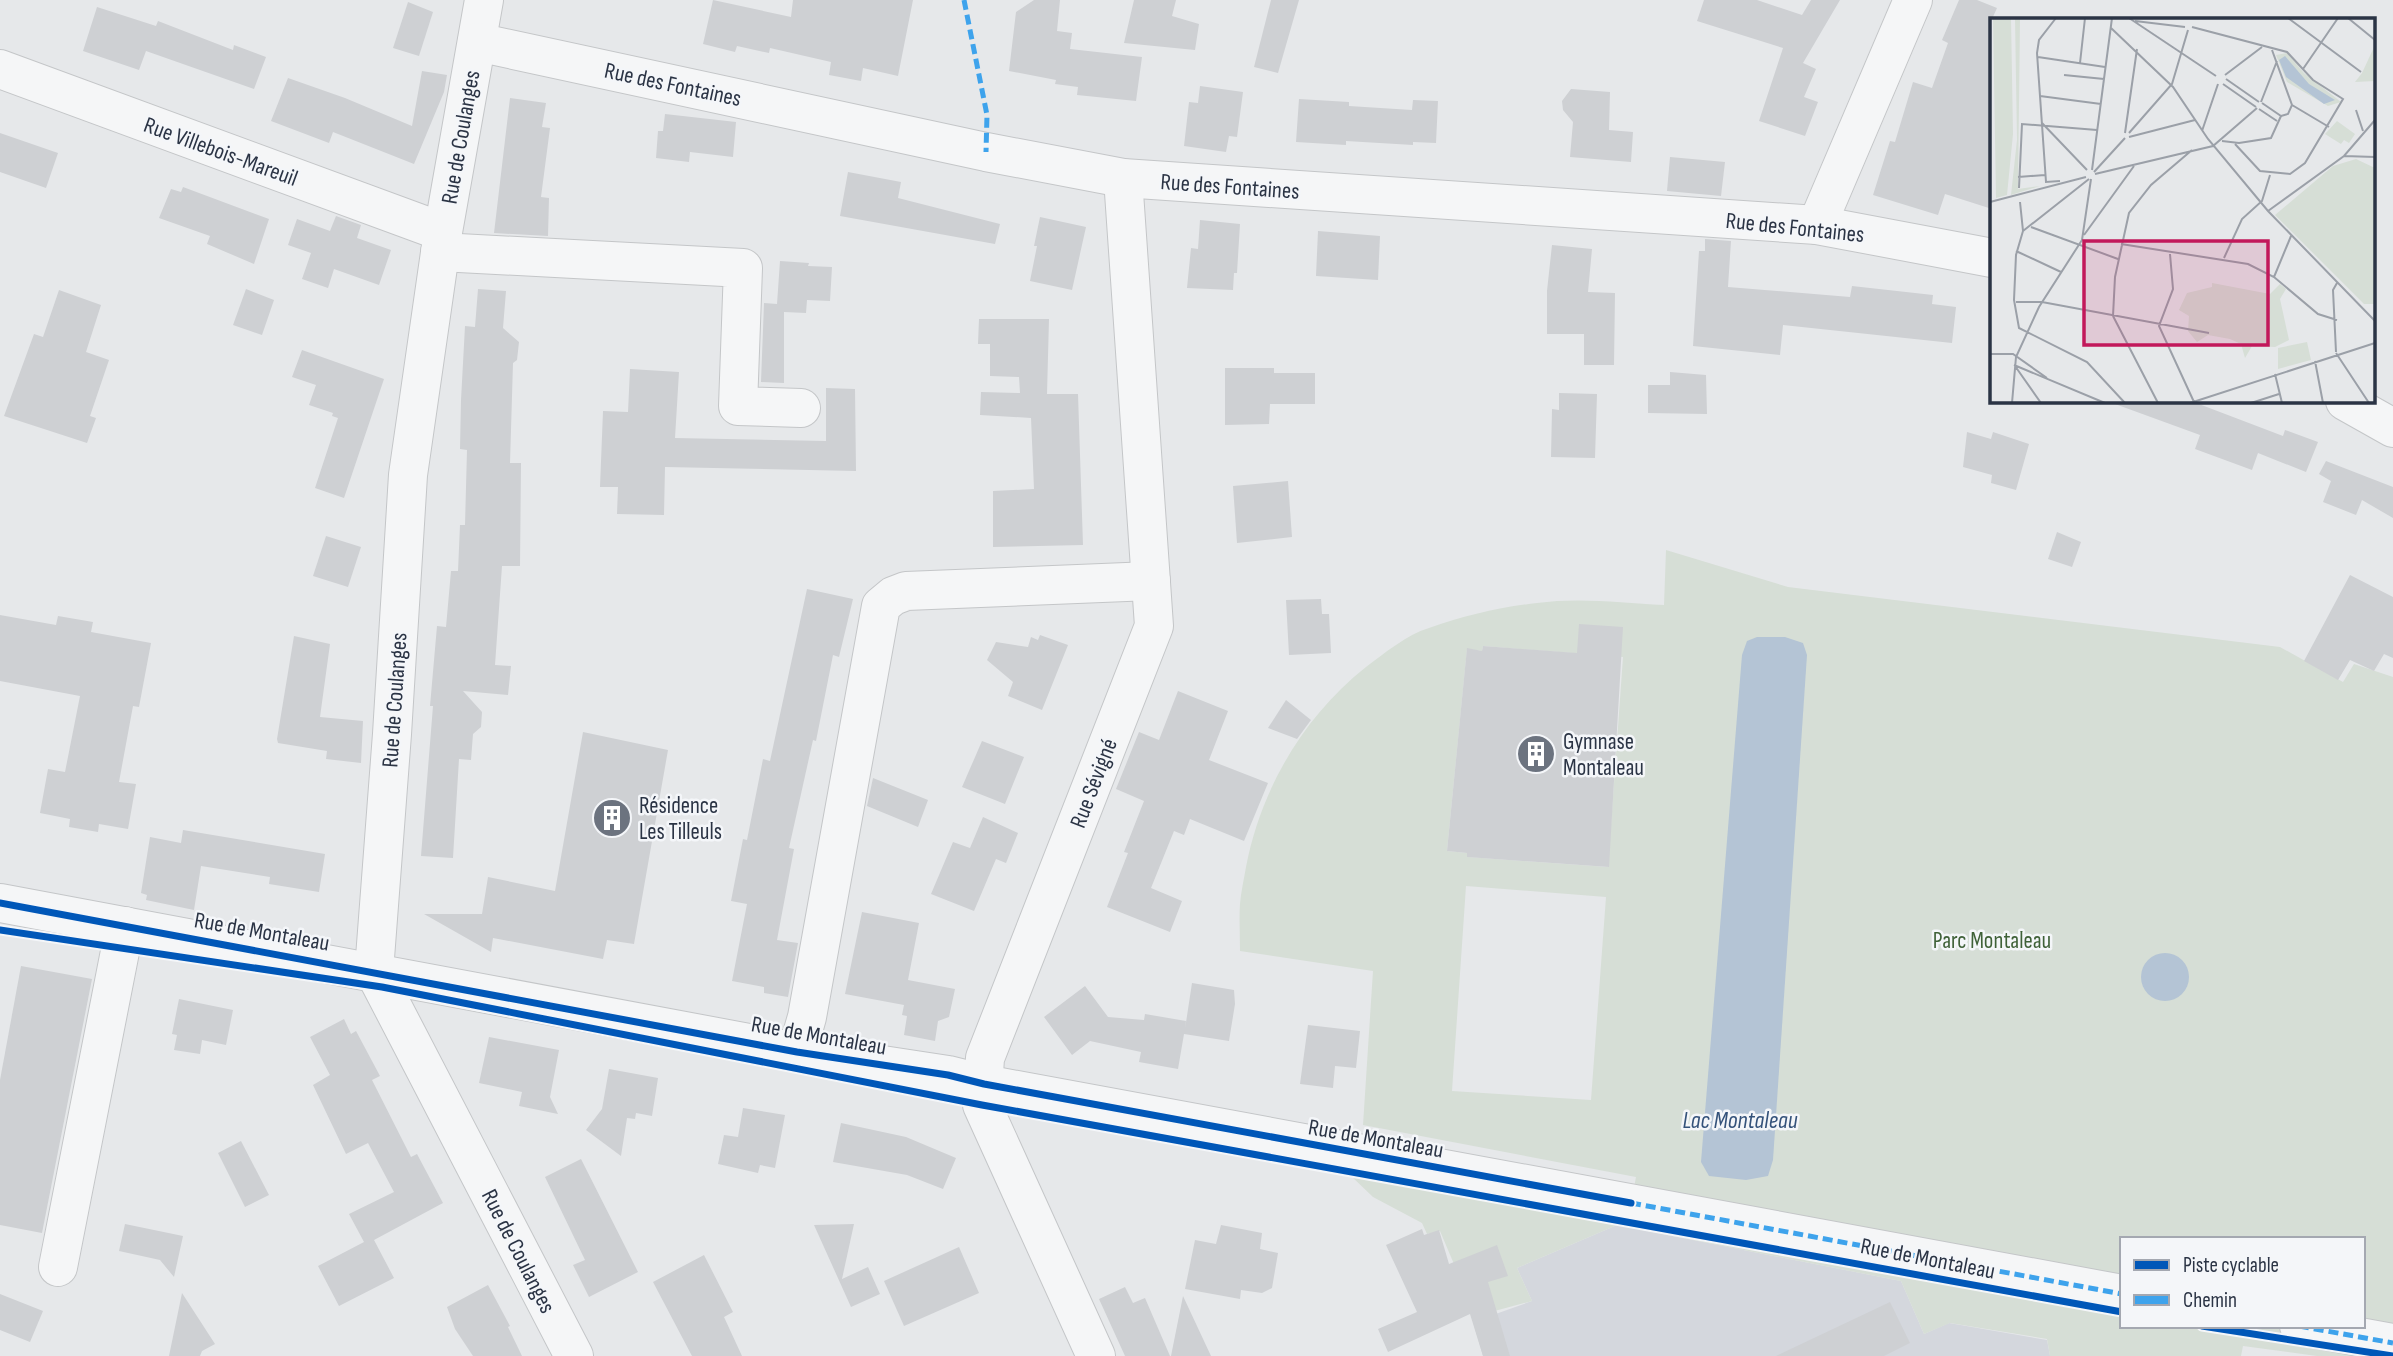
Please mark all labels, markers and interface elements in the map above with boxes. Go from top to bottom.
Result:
inset map [1990,18,2376,402]
street label: Rue des Fontaines [602,57,744,113]
street label: Rue de Coulanges [435,68,487,206]
street label: Rue Villebois-Mareuil [140,111,301,193]
street label: Rue des Fontaines [1160,168,1300,206]
street label: Rue des Fontaines [1724,207,1866,249]
street label: Rue de Coulanges [376,632,414,769]
place label: Gymnase Montaleau [1563,728,1644,782]
building icon: Gymnase Montaleau [1515,733,1557,775]
street label: Rue Sévigné [1064,735,1124,832]
place label: Résidence Les Tilleuls [639,792,722,846]
building icon: Résidence Les Tilleuls [591,797,633,839]
street label: Rue de Montaleau [192,906,332,958]
park label: Parc Montaleau [1933,927,2051,955]
street label: Rue de Montaleau [749,1010,889,1062]
water label: Lac Montaleau [1682,1106,1798,1135]
street label: Rue de Montaleau [1306,1113,1446,1165]
street label: Rue de Coulanges [475,1185,561,1318]
street label: Rue de Montaleau [1858,1232,1998,1286]
legend [2120,1237,2365,1328]
text: Piste cyclable [2183,1253,2279,1278]
text: Chemin [2183,1288,2237,1313]

